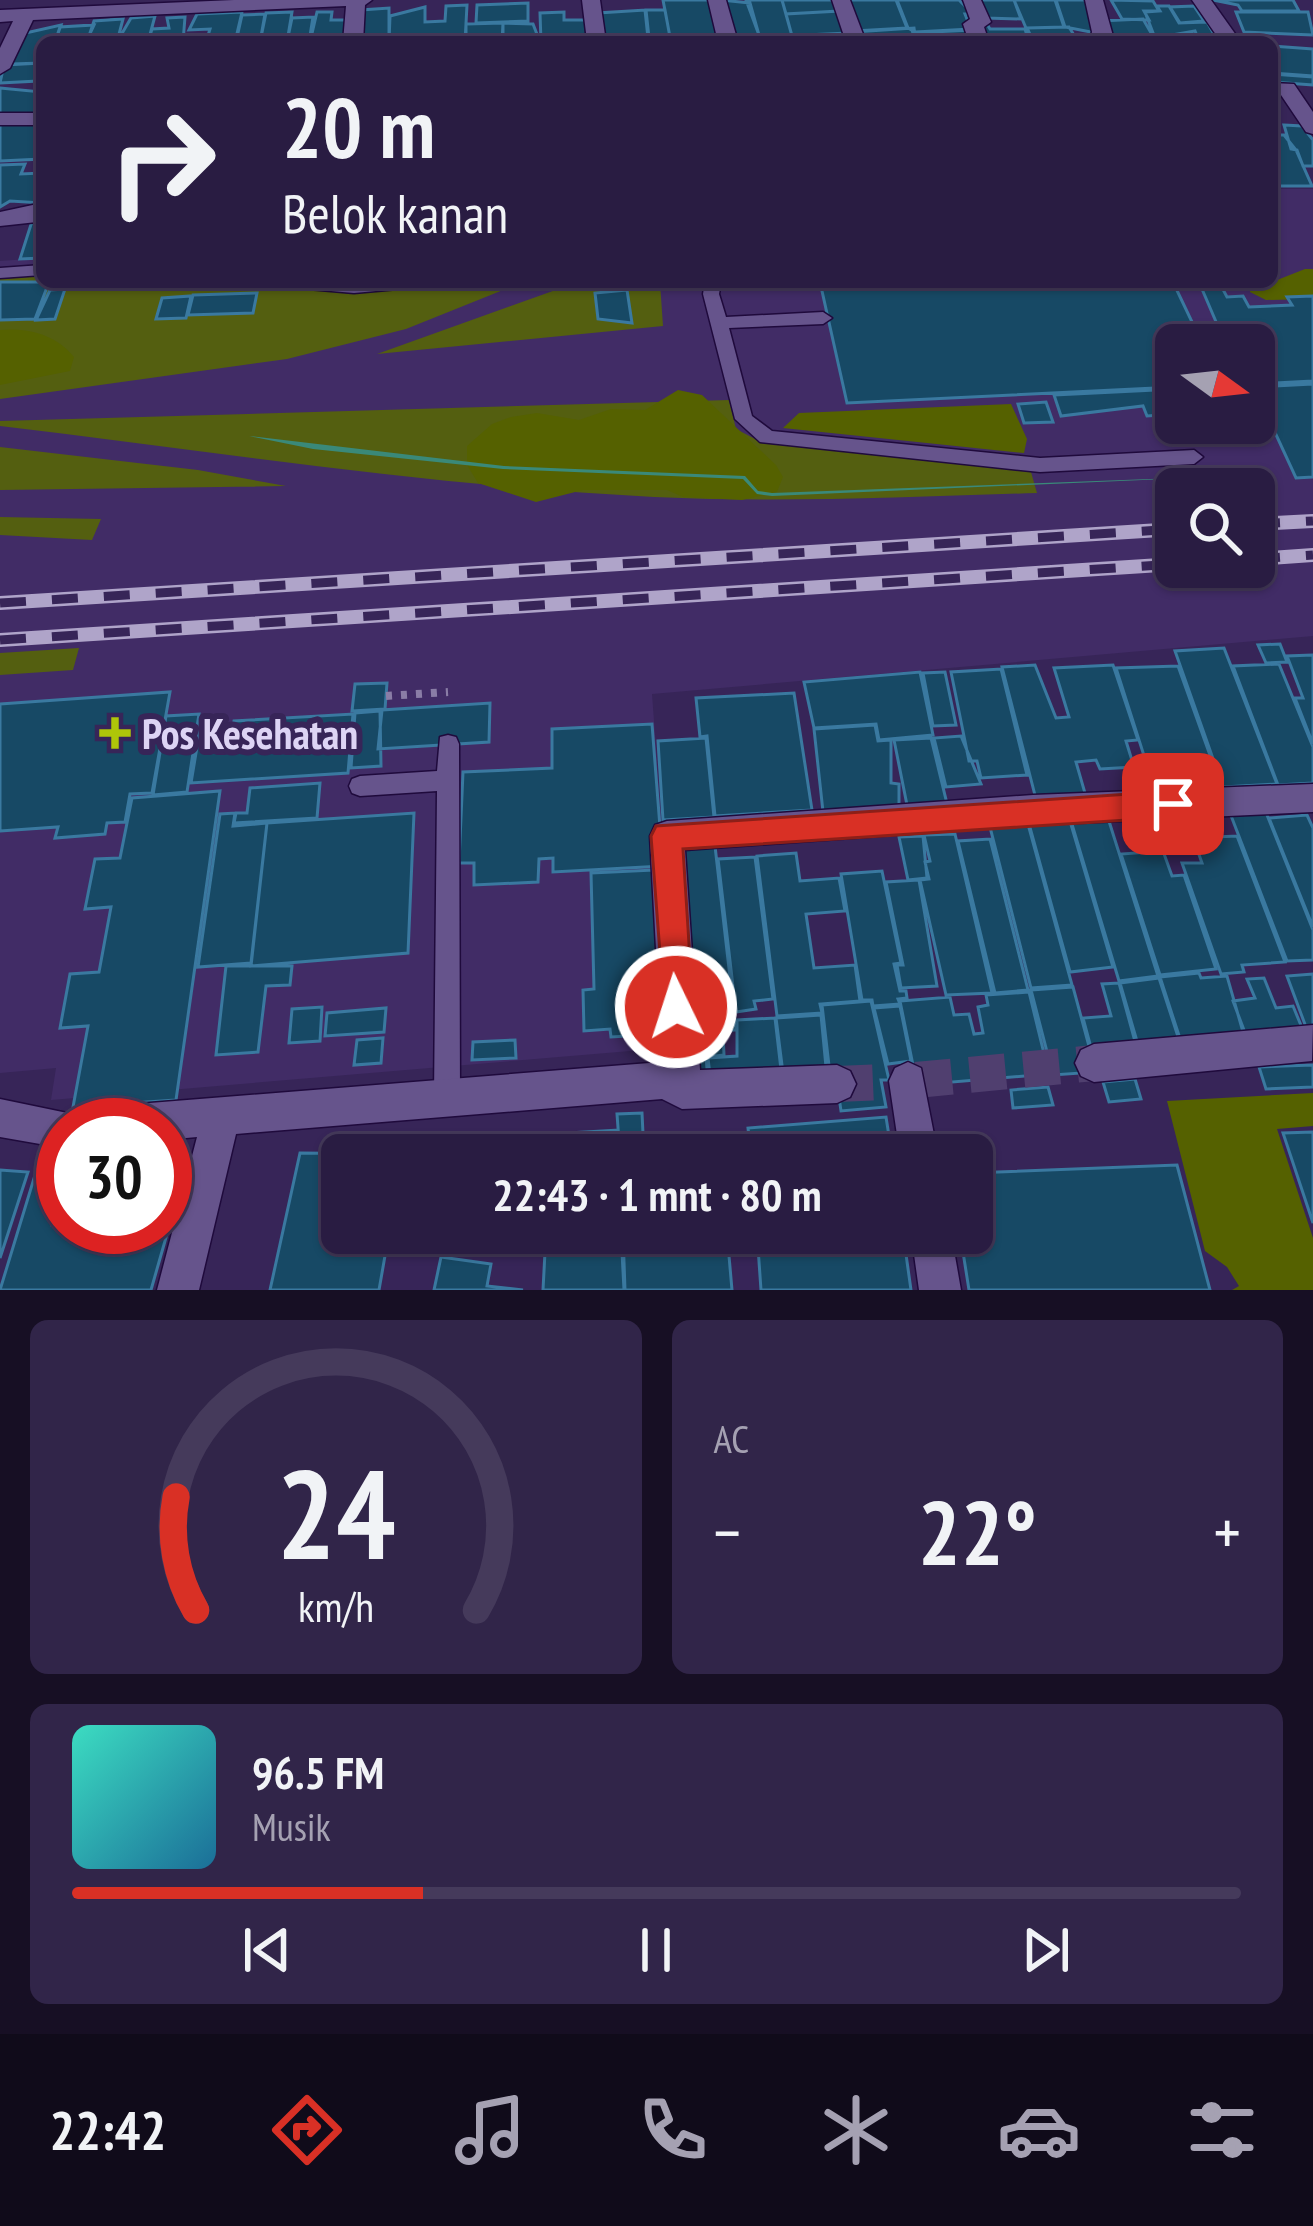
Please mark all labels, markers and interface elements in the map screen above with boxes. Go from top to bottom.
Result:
text: 20 m [282,72,435,181]
icon: right [84,84,240,240]
text: Belok kanan [282,178,508,248]
north arrow [1155,324,1275,444]
map controls [1155,324,1275,588]
button: search [1155,468,1275,588]
place label: Pos Kesehatan [142,706,358,761]
marker: Pos Kesehatan [99,717,131,749]
pin [1122,753,1224,855]
icon: arrive [1140,771,1206,837]
position arrow [613,944,739,1070]
speed limit sign: 30 [36,1098,192,1254]
text: 22:43 · 1 mnt · 80 m [492,1165,822,1223]
text: AC [714,1413,749,1464]
text: 24 [276,1432,395,1593]
text: 22° [918,1473,1037,1590]
text: − [714,1489,741,1574]
text: + [1214,1489,1241,1574]
text: km/h [298,1578,374,1634]
text: 96.5 FM [252,1743,384,1801]
text: Musik [252,1801,331,1852]
icon: previous [234,1917,300,1983]
icon: pause [623,1917,689,1983]
icon: next [1013,1917,1079,1983]
icon: directions [265,2088,349,2172]
icon: music [448,2088,532,2172]
icon: phone [631,2088,715,2172]
icon: climate [814,2088,898,2172]
icon: car [997,2088,1081,2172]
icon: filters [1180,2088,1264,2172]
text: 22:42 [49,2095,166,2165]

